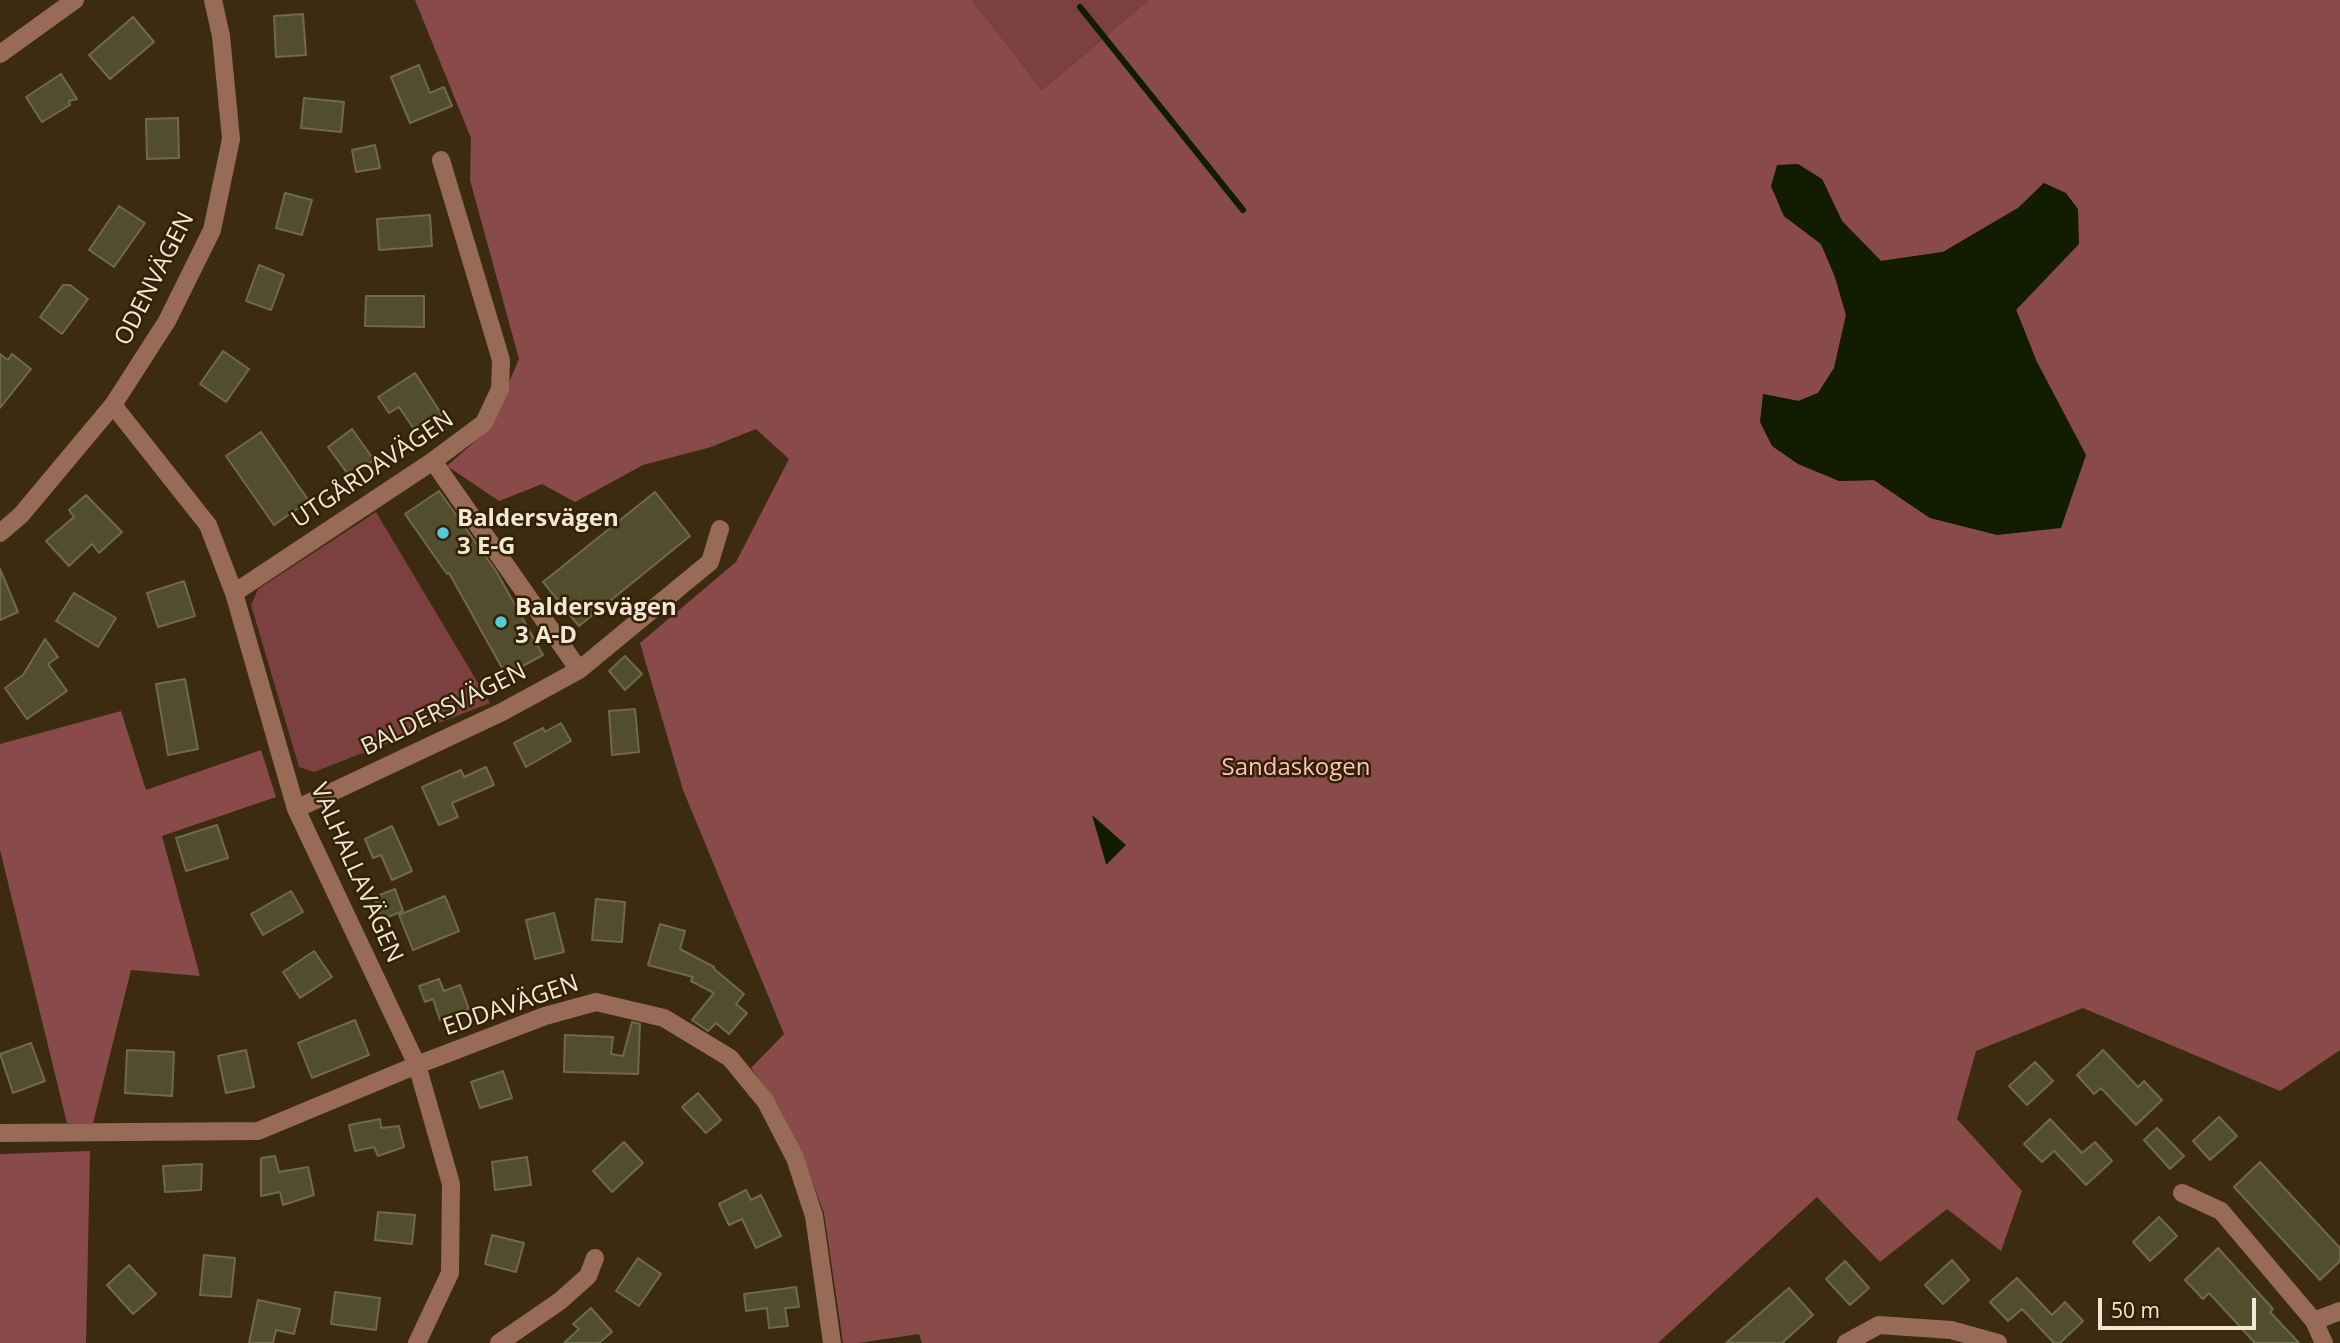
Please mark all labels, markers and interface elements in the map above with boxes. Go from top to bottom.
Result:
street label: ODENVÄGEN [109,207,201,351]
street label: UTGÅRDAVÄGEN [287,405,459,535]
place label: Baldersvägen 3 E-G [457,505,619,561]
marker: Baldersvägen 3 E-G [435,525,451,541]
place label: Baldersvägen 3 A-D [515,594,677,650]
marker: Baldersvägen 3 A-D [493,614,509,630]
street label: BALDERSVÄGEN [357,658,531,762]
park label: Sandaskogen [1222,754,1370,782]
street label: VALHALLAVÄGEN [304,779,408,967]
street label: EDDAVÄGEN [439,969,583,1043]
scale bar [2102,1284,2260,1328]
text: 50 m [2111,1296,2160,1324]

